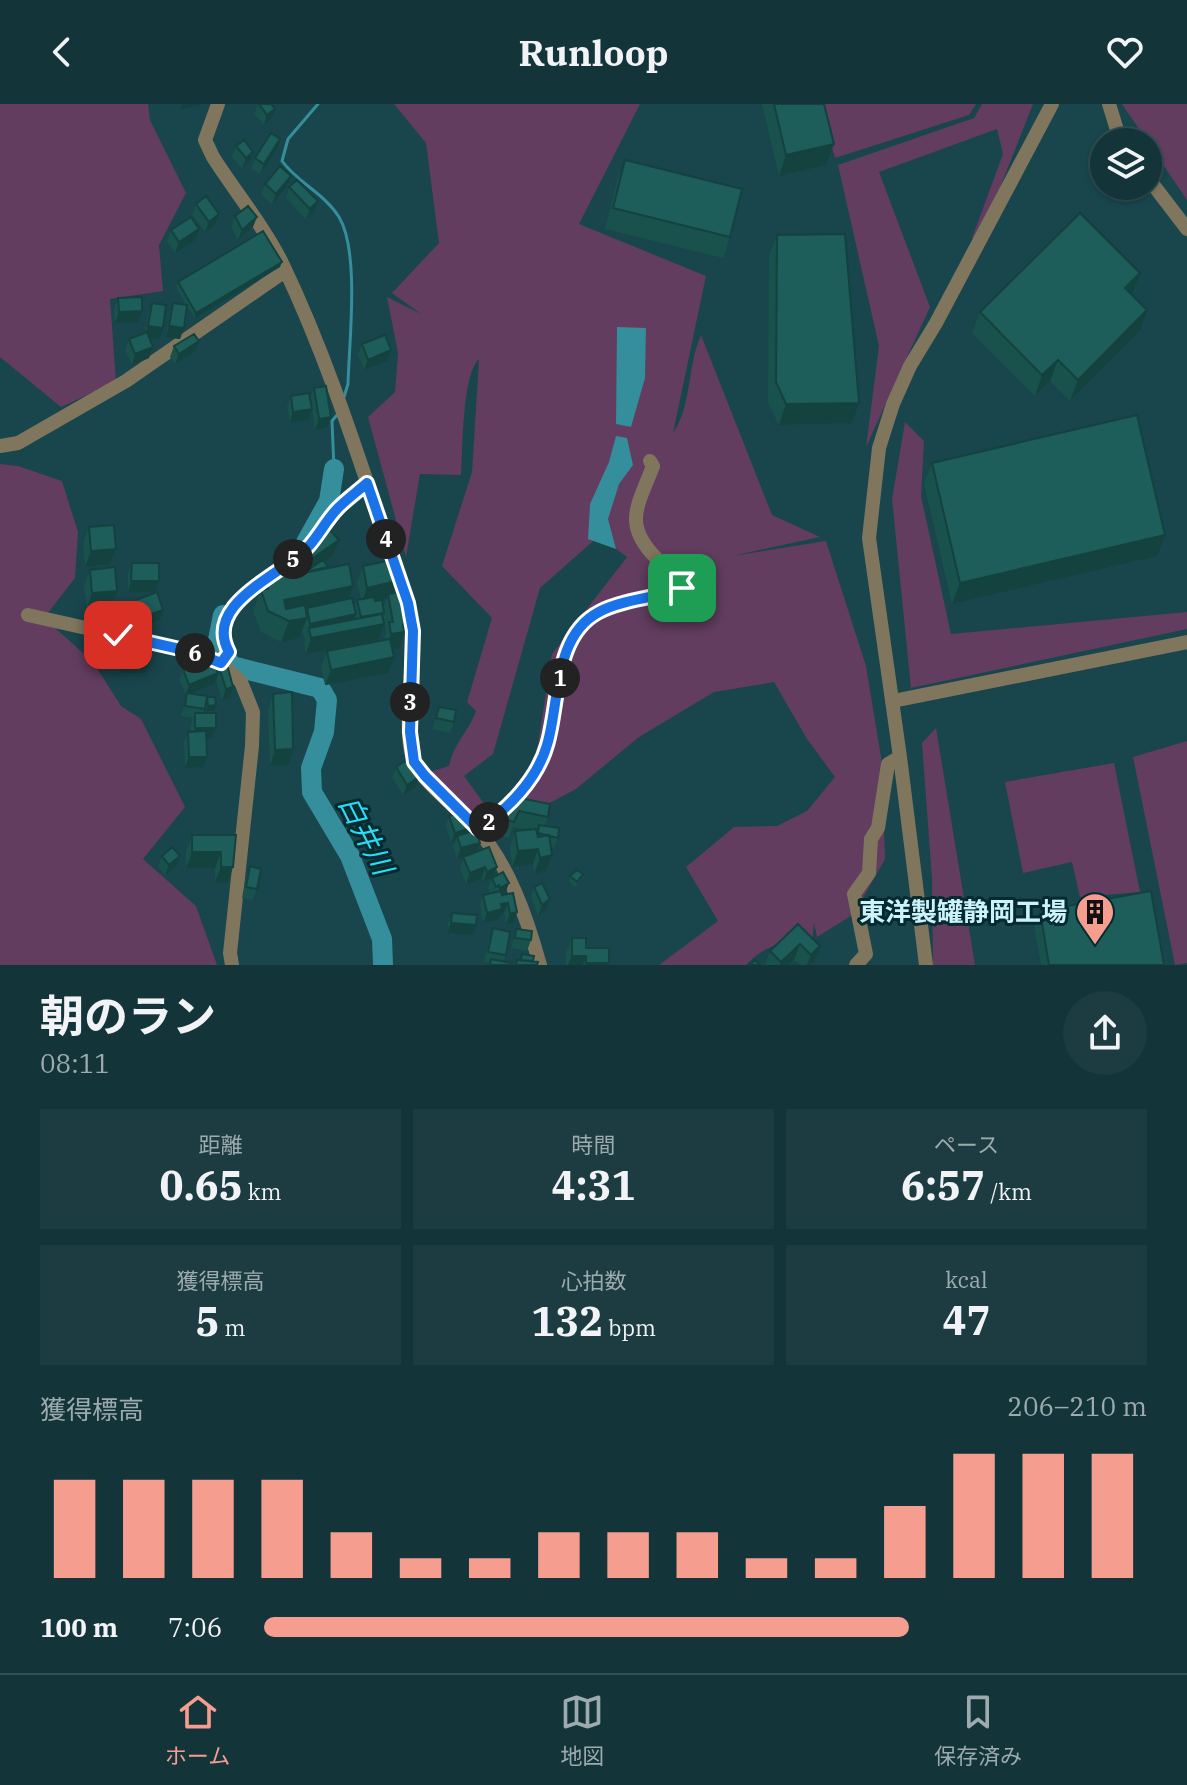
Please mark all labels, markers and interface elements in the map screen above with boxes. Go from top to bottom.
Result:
text: Runloop [518,29,669,76]
icon: back [40,30,84,74]
icon: heart [1103,30,1147,74]
map controls [1090,128,1162,200]
button: layers [1090,128,1162,200]
pin: 4 [366,519,406,559]
text: 4 [379,524,393,553]
pin: 5 [273,539,313,579]
text: 5 [286,544,300,573]
pin [648,554,716,622]
icon: arrive [660,566,704,610]
pin [84,601,152,669]
icon: check [96,613,140,657]
pin: 6 [175,633,215,673]
text: 6 [188,638,202,667]
pin: 1 [540,658,580,698]
text: 1 [553,663,567,692]
pin: 3 [390,682,430,722]
text: 3 [403,687,417,716]
water label: 白井川 [331,789,403,883]
pin: 2 [469,802,509,842]
text: 2 [482,807,496,836]
building icon: 東洋製罐静岡工場 [1074,891,1116,946]
place label: 東洋製罐静岡工場 [859,894,1067,928]
text: 朝のラン [40,987,216,1044]
button: share [1063,991,1147,1075]
text: 08:11 [40,1046,110,1080]
text: 距離 [198,1130,243,1159]
text: 時間 [571,1130,616,1159]
text: ペース [934,1130,999,1159]
text: 0.65 [159,1159,243,1211]
text: 4:31 [551,1159,636,1211]
text: 6:57 [901,1159,985,1211]
text: km [243,1177,282,1206]
text: /km [985,1177,1032,1206]
text: kcal [945,1265,988,1294]
text: 獲得標高 [176,1266,265,1295]
text: 心拍数 [560,1266,627,1295]
text: 47 [943,1294,991,1346]
text: 5 [195,1295,219,1347]
text: 132 [531,1295,603,1347]
text: m [219,1313,246,1342]
text: bpm [603,1313,656,1342]
text: 206–210 m [1007,1389,1147,1423]
text: 獲得標高 [40,1392,144,1426]
text: 100 m [40,1610,118,1644]
text: 7:06 [168,1610,222,1644]
tab: ホーム [165,1690,230,1770]
tab: 地図 [560,1690,604,1770]
tab: 保存済み [934,1690,1022,1770]

